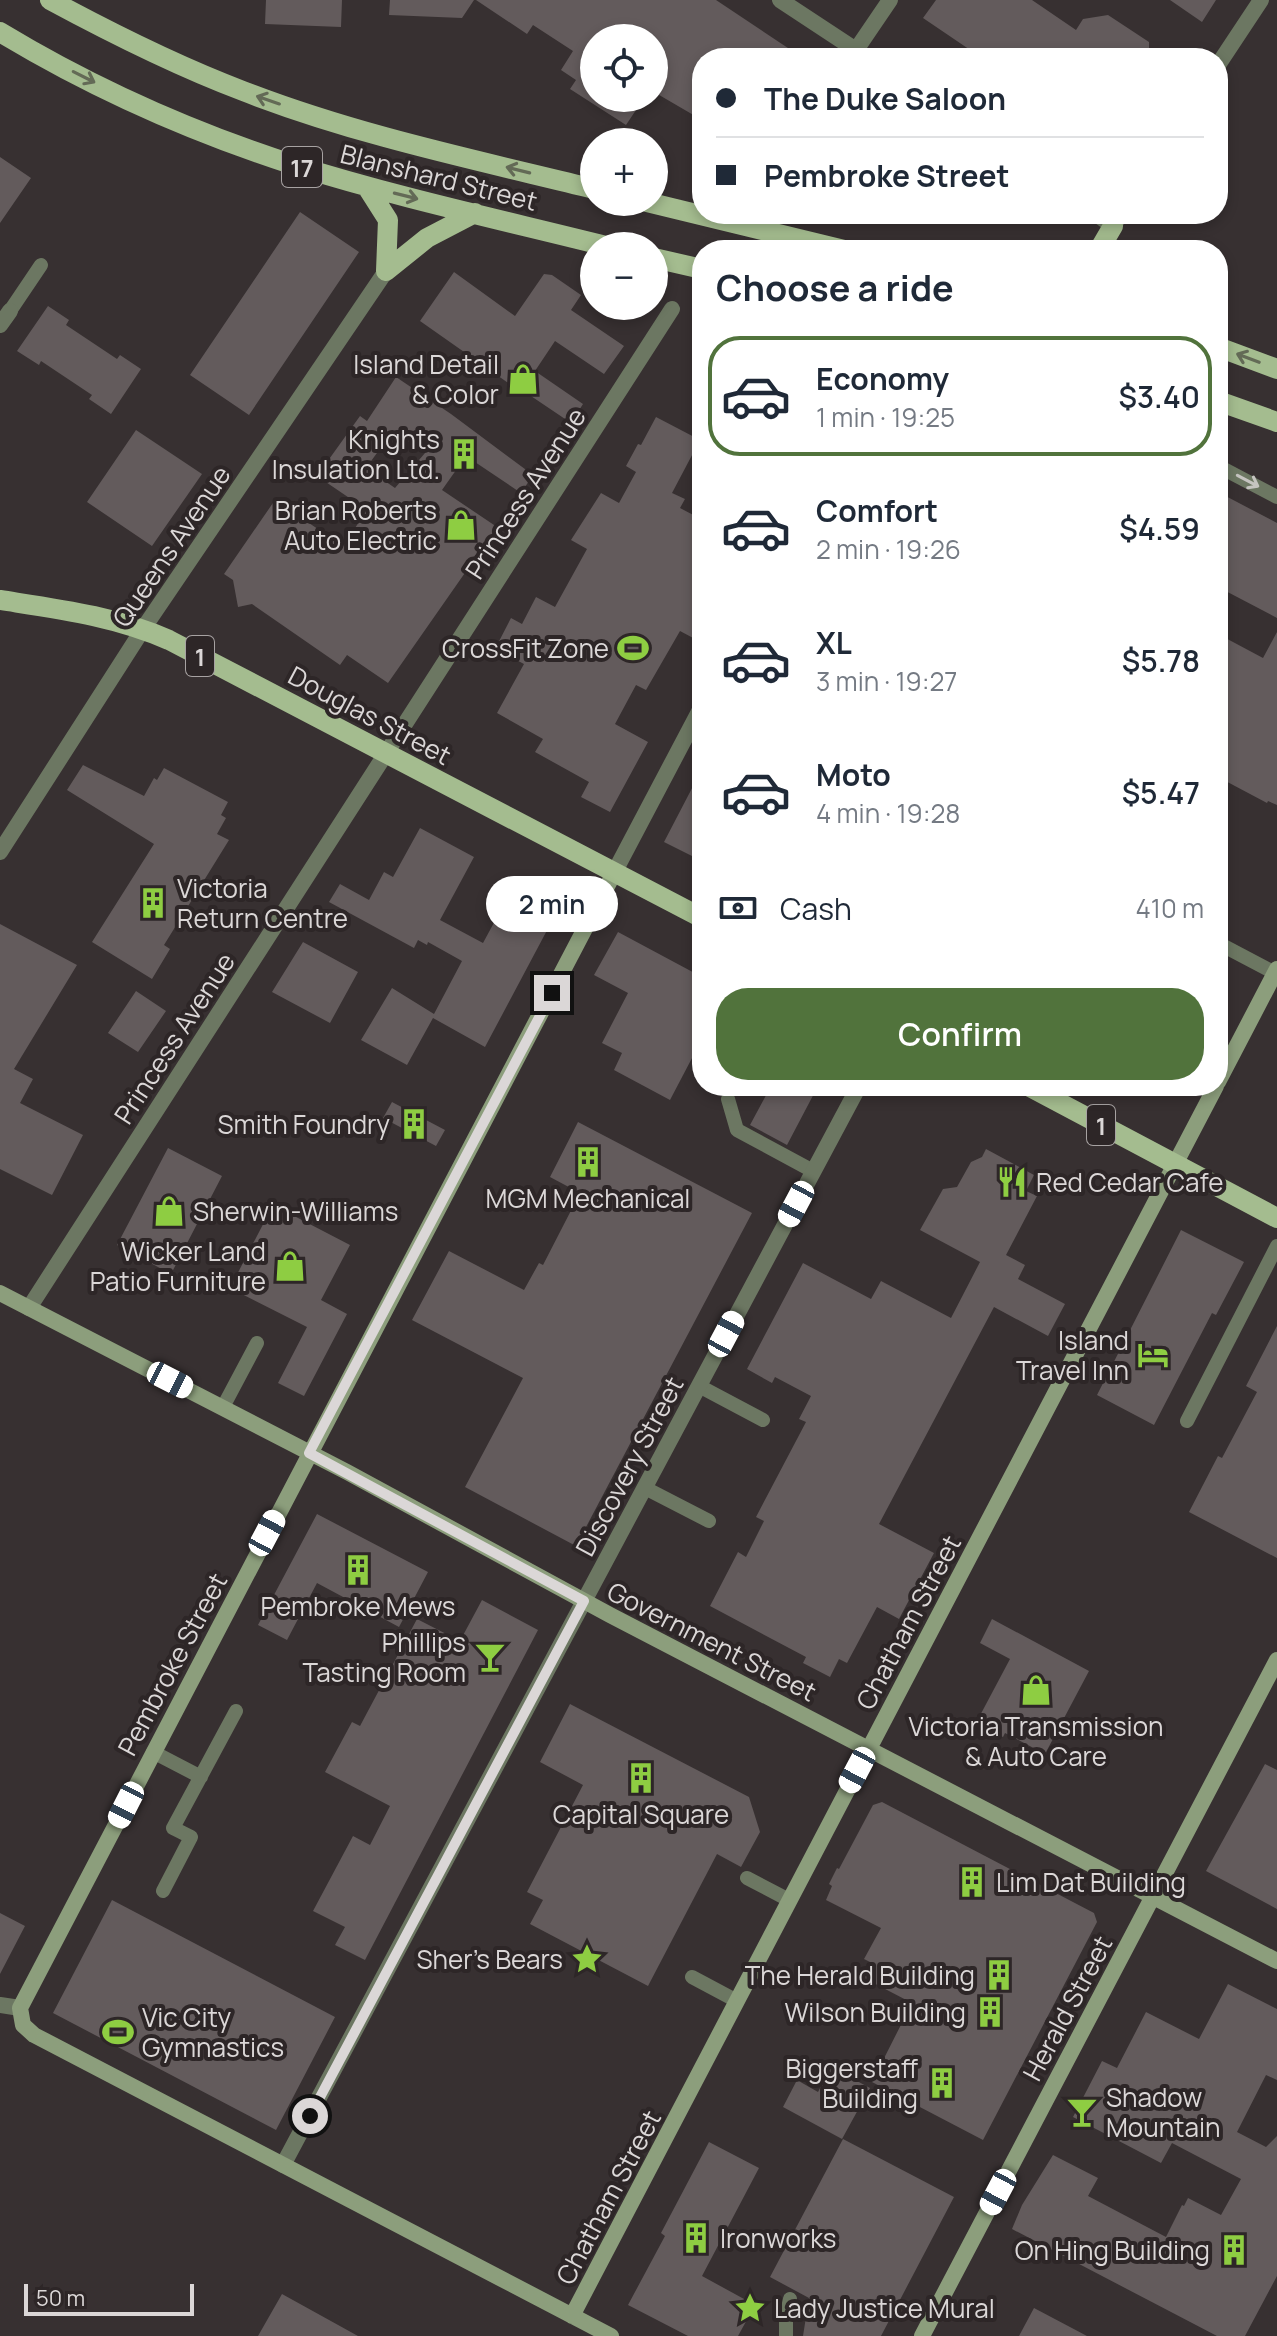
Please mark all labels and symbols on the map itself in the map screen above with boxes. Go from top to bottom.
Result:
one-way arrow [71,70,95,86]
one-way arrow [256,91,281,106]
street label: Blanshard Street [337,135,541,219]
road number: 17 [282,147,322,187]
one-way arrow [506,162,532,177]
one-way arrow [392,189,418,204]
place label: Island Detail & Color [353,346,499,412]
one-way arrow [1236,350,1261,364]
shop icon: Island Detail & Color [506,362,540,396]
street label: Princess Avenue [456,400,594,586]
place label: Knights Insulation Ltd. [272,421,440,487]
building icon: Knights Insulation Ltd. [447,437,481,471]
street label: Queens Avenue [104,458,238,634]
one-way arrow [1235,474,1259,490]
place label: Brian Roberts Auto Electric [275,492,437,558]
shop icon: Brian Roberts Auto Electric [444,508,478,542]
place label: CrossFit Zone [442,630,609,666]
sports icon: CrossFit Zone [616,631,650,665]
road number: 1 [186,636,214,676]
street label: Douglas Street [282,657,458,773]
place label: Victoria Return Centre [177,870,348,936]
callout: 2 min [486,877,618,933]
building icon: Victoria Return Centre [136,886,170,920]
street label: Princess Avenue [105,945,243,1131]
route end [534,975,570,1011]
road number: 1 [1087,1105,1115,1145]
place label: Smith Foundry [218,1106,390,1142]
building icon: Smith Foundry [397,1107,431,1141]
building icon: MGM Mechanical [571,1145,605,1179]
place label: Red Cedar Cafe [1036,1164,1223,1200]
restaurant icon: Red Cedar Cafe [995,1165,1029,1199]
car [774,1177,818,1231]
place label: MGM Mechanical [486,1180,690,1216]
place label: Sherwin-Williams [193,1193,399,1229]
shop icon: Sherwin-Williams [152,1194,186,1228]
place label: Wicker Land Patio Furniture [90,1233,266,1299]
shop icon: Wicker Land Patio Furniture [273,1249,307,1283]
car [704,1307,748,1361]
place label: Island Travel Inn [1016,1322,1129,1388]
hotel icon: Island Travel Inn [1136,1338,1170,1372]
car [143,1358,197,1402]
street label: Discovery Street [567,1370,691,1562]
car [245,1506,289,1560]
street label: Chatham Street [847,1529,969,1715]
building icon: Pembroke Mews [341,1553,375,1587]
street label: Pembroke Street [109,1566,235,1762]
street label: Government Street [601,1573,823,1709]
place label: Pembroke Mews [260,1588,456,1624]
place label: Phillips Tasting Room [302,1624,466,1690]
bar icon: Phillips Tasting Room [473,1640,507,1674]
shop icon: Victoria Transmission & Auto Care [1019,1673,1053,1707]
place label: Victoria Transmission & Auto Care [909,1708,1163,1774]
car [835,1743,879,1797]
building icon: Capital Square [624,1761,658,1795]
car [104,1778,148,1832]
place label: Capital Square [553,1796,729,1832]
place label: Lim Dat Building [996,1864,1186,1900]
building icon: Lim Dat Building [955,1865,989,1899]
street label: Herald Street [1014,1929,1120,2087]
place label: Sher's Bears [417,1941,563,1977]
place icon: Sher's Bears [570,1942,604,1976]
place label: The Herald Building [745,1957,975,1993]
building icon: The Herald Building [982,1958,1016,1992]
place label: Wilson Building [785,1994,966,2030]
building icon: Wilson Building [973,1995,1007,2029]
place label: Vic City Gymnastics [142,1999,284,2065]
sports icon: Vic City Gymnastics [101,2015,135,2049]
place label: Biggerstaff Building [785,2050,918,2116]
building icon: Biggerstaff Building [925,2066,959,2100]
place label: Shadow Mountain [1106,2079,1221,2145]
bar icon: Shadow Mountain [1065,2095,1099,2129]
route start [292,2098,328,2134]
street label: Chatham Street [547,2104,669,2290]
car [976,2165,1020,2219]
place label: Ironworks [720,2220,836,2256]
building icon: Ironworks [679,2221,713,2255]
place label: On Hing Building [1015,2232,1210,2268]
building icon: On Hing Building [1217,2233,1251,2267]
scale bar [24,2280,194,2316]
place label: Lady Justice Mural [774,2290,995,2326]
place icon: Lady Justice Mural [733,2291,767,2325]

